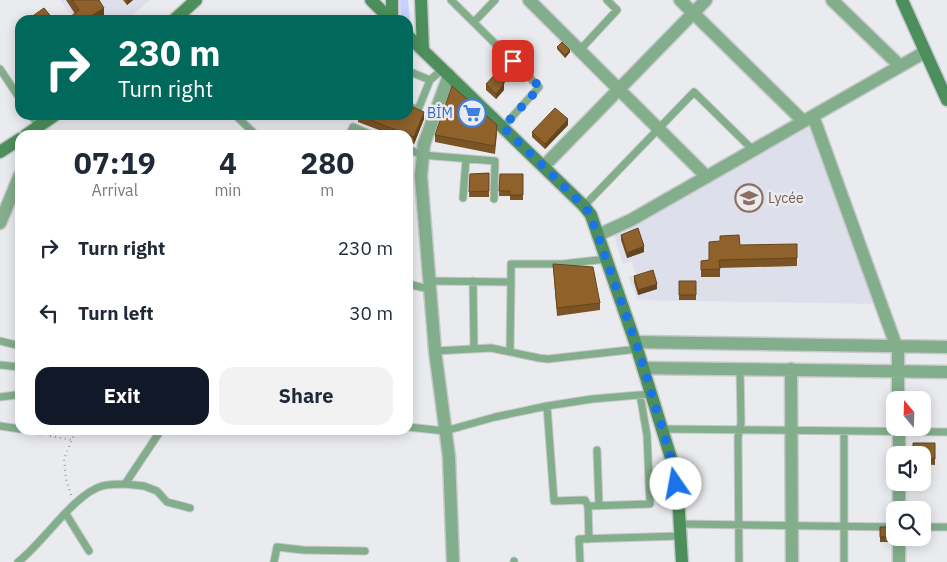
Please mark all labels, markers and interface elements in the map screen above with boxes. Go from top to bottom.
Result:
text: 230 m [118,30,221,76]
icon: right [35,35,100,100]
pin [492,40,534,82]
icon: arrive [499,47,527,75]
text: Turn right [118,74,213,103]
supermarket icon: BİM [457,98,487,128]
place label: BİM [427,104,453,122]
text: 07:19 [74,143,156,182]
text: 4 [219,143,237,182]
text: 280 [300,143,354,182]
text: Arrival [91,180,138,200]
text: min [214,180,241,200]
text: m [320,180,334,200]
school or university icon: Lycée [734,183,764,213]
place label: Lycée [768,189,804,207]
icon: right [35,234,63,262]
text: Turn right [78,236,165,260]
text: 230 m [338,236,393,260]
icon: left [35,299,63,327]
text: Turn left [78,301,154,325]
text: 30 m [349,301,393,325]
button: Exit [35,367,209,425]
button: Share [219,367,393,425]
north arrow [886,391,931,436]
map controls [886,391,931,546]
button: sound [886,446,931,491]
position arrow [649,457,701,509]
button: search [886,501,931,546]

